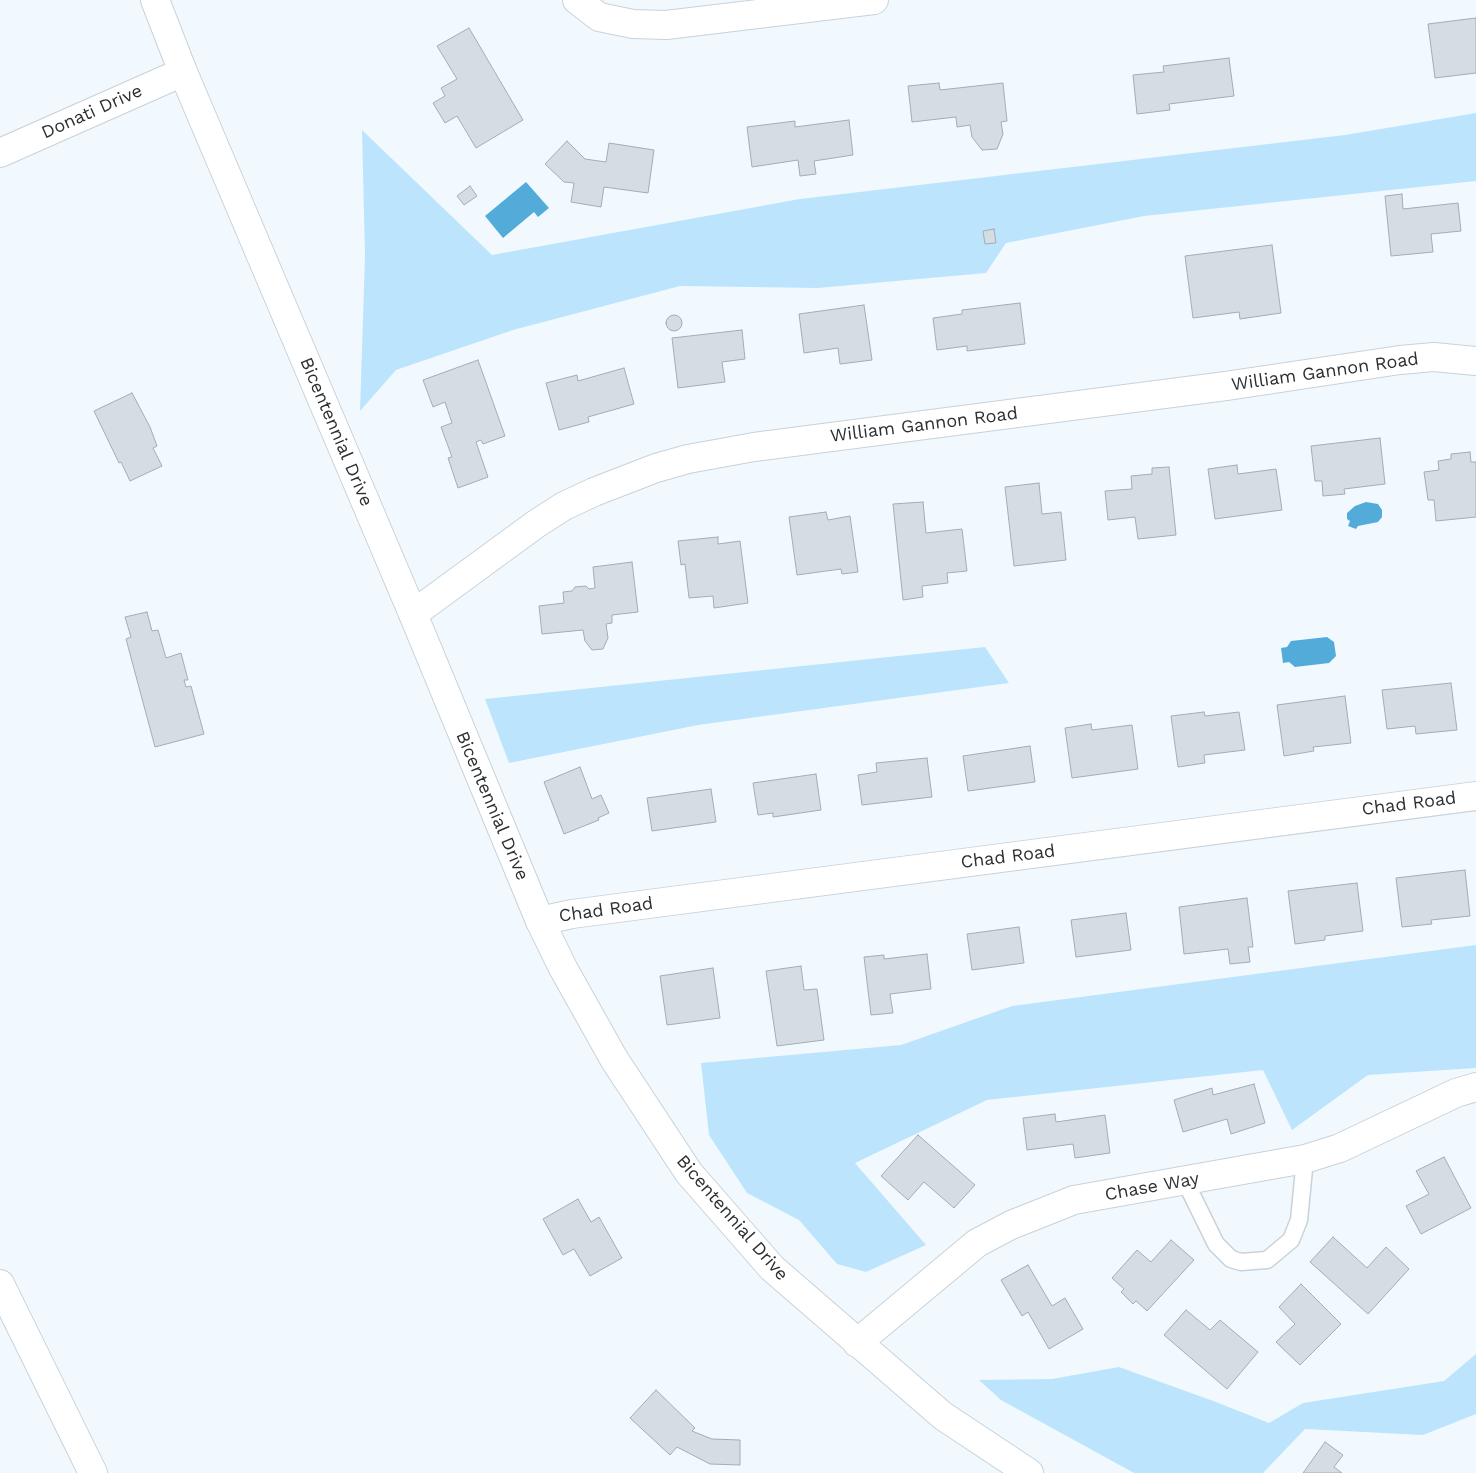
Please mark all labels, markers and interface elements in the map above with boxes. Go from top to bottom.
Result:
street label: Donati Drive [38,80,146,144]
street label: William Gannon Road [1230,348,1420,396]
street label: Bicentennial Drive [295,354,377,510]
street label: William Gannon Road [829,403,1019,447]
street label: Bicentennial Drive [451,728,533,884]
street label: Chad Road [1361,787,1457,821]
street label: Chad Road [960,840,1056,874]
street label: Chad Road [557,893,655,927]
street label: Bicentennial Drive [671,1151,793,1285]
street label: Chase Way [1103,1168,1201,1206]

